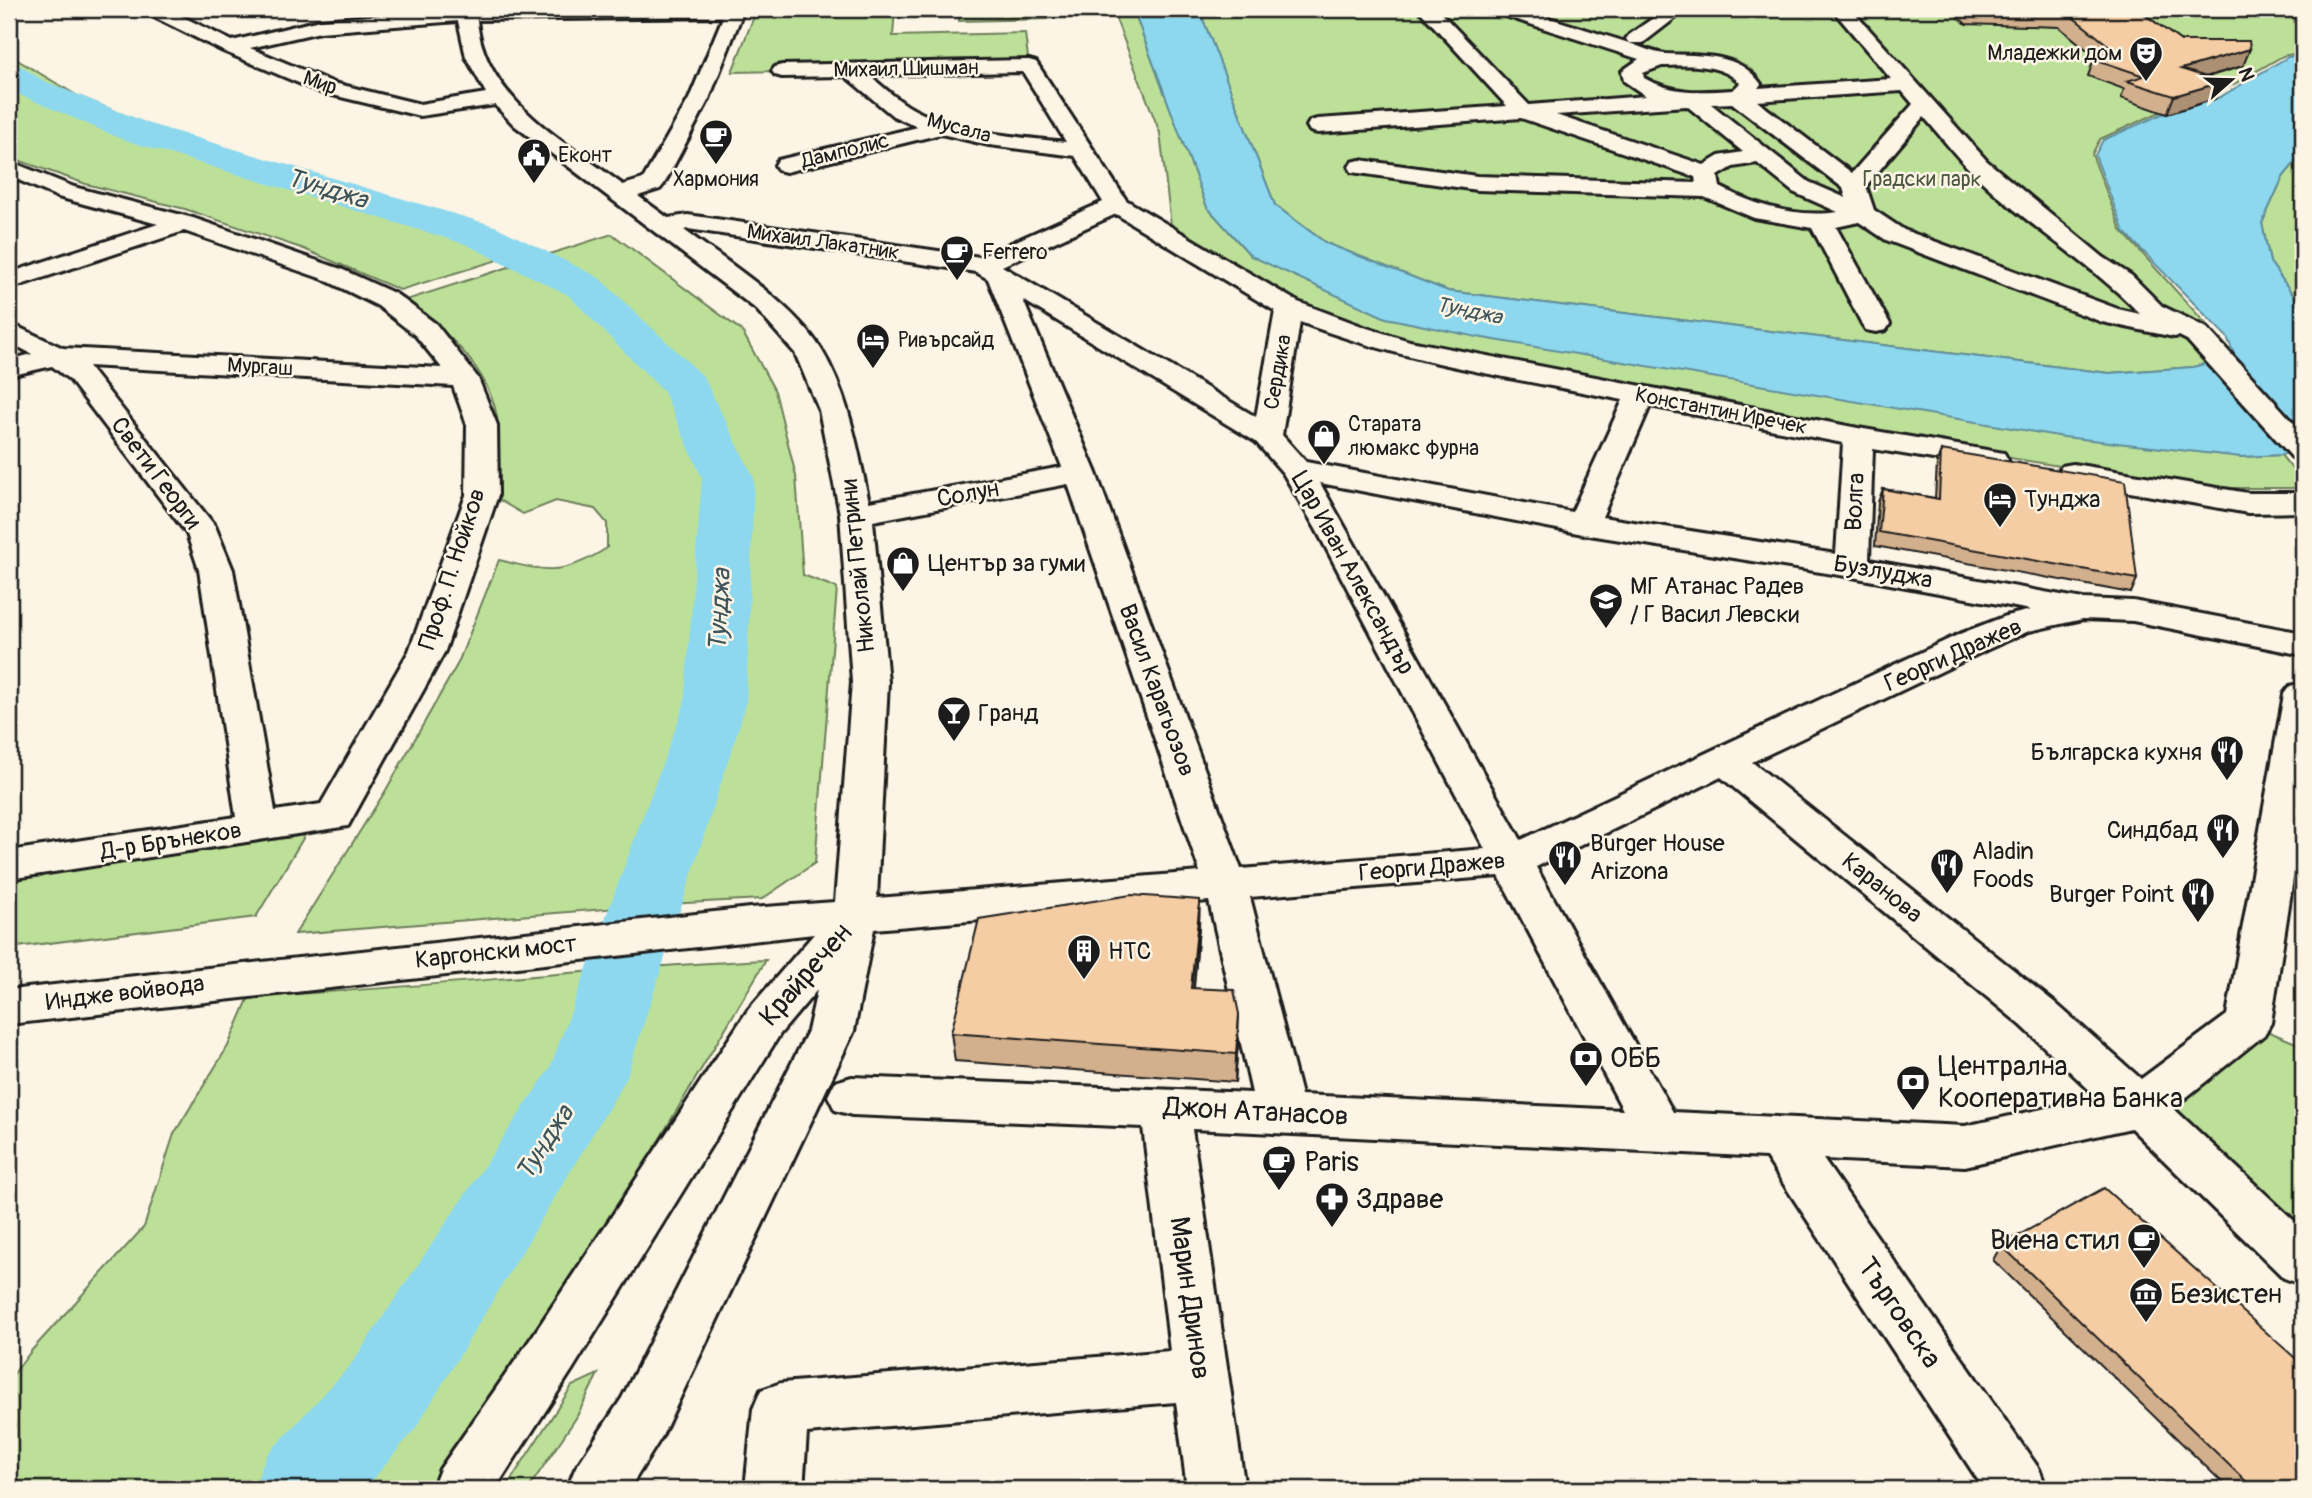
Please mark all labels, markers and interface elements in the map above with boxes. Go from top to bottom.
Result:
theatre icon: Младежки дом [2127,34,2165,83]
place label: Младежки дом [1987,40,2122,67]
north arrow [2196,46,2266,116]
street label: Михаил Шишман [833,54,979,84]
text: N [2233,64,2260,85]
street label: Мир [299,65,341,101]
street label: Мусала [924,107,994,149]
cafe icon: Хармония [697,117,735,166]
street label: Дамполис [797,127,892,175]
public building icon: Еконт [515,136,553,185]
place label: Еконт [558,142,613,169]
water label: Тунджа [283,162,373,217]
place label: Хармония [673,166,759,193]
park label: Градски парк [1863,166,1982,193]
street label: Михаил Лакатник [745,218,901,266]
cafe icon: Ferrero [938,233,976,282]
place label: Ferrero [982,239,1048,266]
water label: Тунджа [1433,291,1506,331]
hotel icon: Ривърсайд [854,321,892,370]
place label: Ривърсайд [898,327,995,354]
street label: Сердика [1258,332,1298,412]
street label: Мургаш [226,352,294,382]
street label: Константин Иречек [1633,381,1809,441]
street label: Свети Георги [104,411,208,535]
place label: Старата люмакс фурна [1348,411,1479,462]
shop icon: Старата люмакс фурна [1305,417,1343,466]
street label: Цар Иван Александър [1285,466,1421,680]
street label: Волга [1839,472,1871,532]
street label: Солун [935,474,1001,514]
street label: Николай Петрини [834,477,882,654]
hotel icon: Тунджа [1981,480,2019,529]
street label: Проф. П. Нойков [412,485,492,653]
place label: Тунджа [2024,485,2100,514]
shop icon: Център за гуми [884,544,922,593]
place label: Център за гуми [928,549,1085,578]
street label: Бузлуджа [1831,549,1935,595]
water label: Тунджа [702,566,738,652]
place label: МГ Атанас Радев / Г Васил Левски [1630,572,1804,629]
school or university icon: МГ Атанас Радев / Г Васил Левски [1587,581,1625,630]
street label: Васил Карагьозов [1112,600,1202,780]
street label: Георги Дражев [1880,612,2026,698]
bar icon: Гранд [935,694,973,743]
place label: Гранд [978,699,1039,728]
restaurant icon: Българска кухня [2208,733,2246,782]
place label: Българска кухня [2031,738,2202,767]
restaurant icon: Синдбад [2204,811,2242,860]
street label: Д-р Брънеков [97,816,244,867]
place label: Синдбад [2107,816,2199,845]
place label: Burger House Arizona [1590,829,1725,886]
place label: Aladin Foods [1972,837,2034,894]
restaurant icon: Burger House Arizona [1546,838,1584,887]
street label: Георги Дражев [1357,846,1507,888]
restaurant icon: Aladin Foods [1928,846,1966,895]
street label: Каранова [1836,847,1928,929]
restaurant icon: Burger Point [2179,875,2217,924]
place label: Burger Point [2049,880,2174,909]
street label: Крайречен [752,916,860,1034]
street label: Каргонски мост [414,929,578,975]
building icon: НТС [1065,932,1103,981]
place label: НТС [1108,937,1151,966]
street label: Индже войвода [44,969,206,1017]
bank icon: ОББ [1567,1039,1605,1088]
place label: ОББ [1610,1041,1661,1076]
place label: Централна Кооперативна Банка [1938,1049,2183,1116]
bank icon: Централна Кооперативна Банка [1894,1063,1932,1112]
street label: Джон Атанасов [1162,1090,1349,1134]
water label: Тунджа [509,1098,582,1186]
cafe icon: Paris [1260,1143,1298,1192]
place label: Paris [1304,1145,1359,1180]
pharmacy icon: Здраве [1313,1180,1351,1229]
place label: Здраве [1356,1182,1444,1217]
street label: Марин Дринов [1161,1214,1219,1382]
cafe icon: Виена стил [2125,1221,2163,1270]
place label: Виена стил [1990,1223,2120,1258]
street label: Търговска [1849,1251,1949,1375]
museum icon: Безистен [2127,1275,2165,1324]
place label: Безистен [2170,1277,2282,1312]

